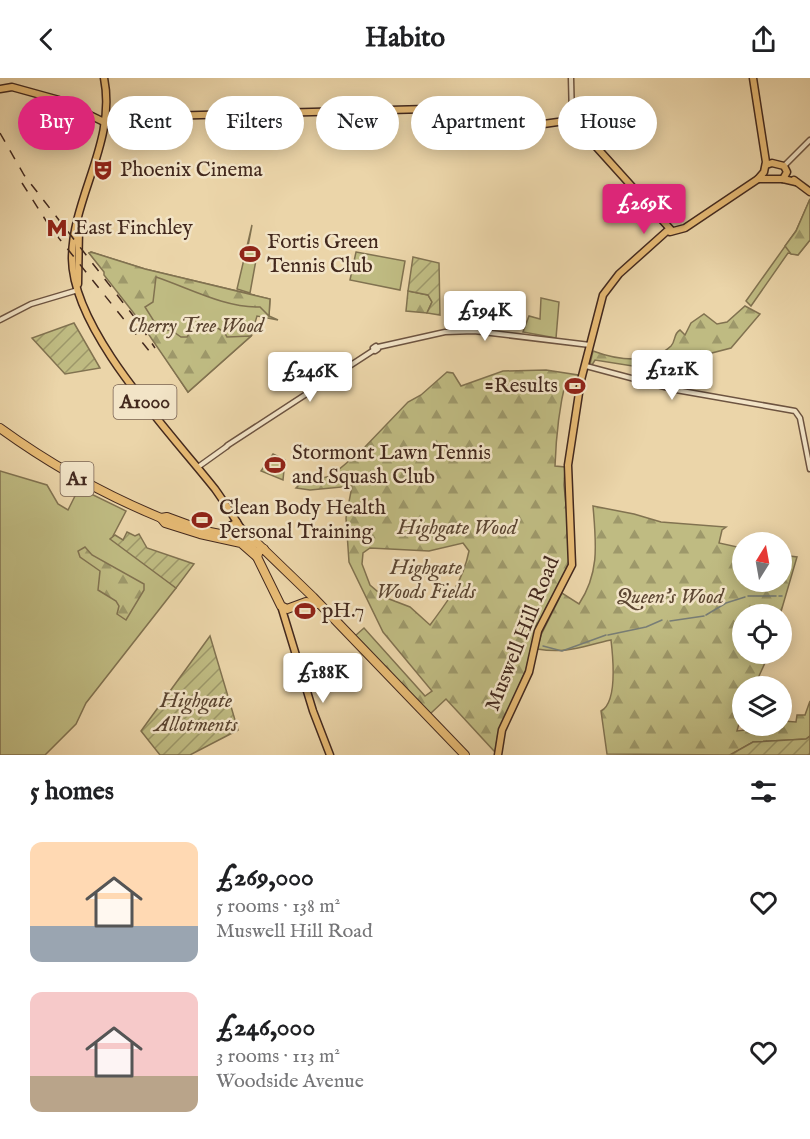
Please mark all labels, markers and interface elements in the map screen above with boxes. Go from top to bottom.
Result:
text: Habito [365,22,445,56]
icon: back [30,23,63,56]
icon: share [747,23,780,56]
chip: Buy [18,96,95,150]
chip: Rent [107,96,193,150]
chip: Filters [205,96,304,150]
chip: New [316,96,399,150]
chip: Apartment [411,96,546,150]
chip: House [558,96,657,150]
place label: Phoenix Cinema [120,157,263,184]
theatre icon: Phoenix Cinema [91,158,115,182]
pin: £269K [602,184,686,235]
text: £269K [617,191,671,216]
place label: East Finchley [74,215,193,242]
metro station icon: East Finchley [45,216,69,240]
place label: Fortis Green Tennis Club [267,229,379,280]
sports icon: Fortis Green Tennis Club [238,242,262,266]
pin: £194K [443,291,527,342]
text: £194K [458,298,512,323]
park label: Cherry Tree Wood [128,313,266,340]
pin: £121K [630,350,714,401]
pin: £246K [268,352,352,403]
text: £121K [646,357,698,382]
text: £246K [282,359,338,384]
place label: =Results [484,373,558,400]
sports icon: =Results [563,374,587,398]
road number: A1000 [114,385,176,419]
place label: Stormont Lawn Tennis and Squash Club [292,440,491,491]
sports icon: Stormont Lawn Tennis and Squash Club [263,453,287,477]
road number: A1 [60,462,94,496]
place label: Clean Body Health Personal Training [219,495,386,546]
sports icon: Clean Body Health Personal Training [190,508,214,532]
park label: Highgate Wood [396,515,519,542]
north arrow [732,532,792,592]
map controls [732,532,792,736]
street label: Muswell Hill Road [480,552,567,715]
park label: Highgate Woods Fields [376,555,477,606]
park label: Queen’s Wood [616,584,726,611]
place label: pH.7 [322,598,364,625]
sports icon: pH.7 [293,599,317,623]
button: locate [732,604,792,664]
pin: £188K [281,653,365,704]
text: £188K [297,660,349,685]
button: layers [732,676,792,736]
park label: Highgate Allotments [153,688,238,739]
text: 5 homes [30,775,114,808]
icon: filters [747,775,780,808]
text: £269,000 [216,861,314,894]
icon: home [78,866,150,938]
icon: heart [747,886,780,919]
text: 5 rooms · 138 m² [216,894,340,919]
text: Muswell Hill Road [216,919,373,944]
text: £246,000 [216,1011,315,1044]
icon: home [78,1016,150,1088]
icon: heart [747,1036,780,1069]
text: 3 rooms · 113 m² [216,1044,340,1069]
text: Woodside Avenue [216,1069,364,1094]

